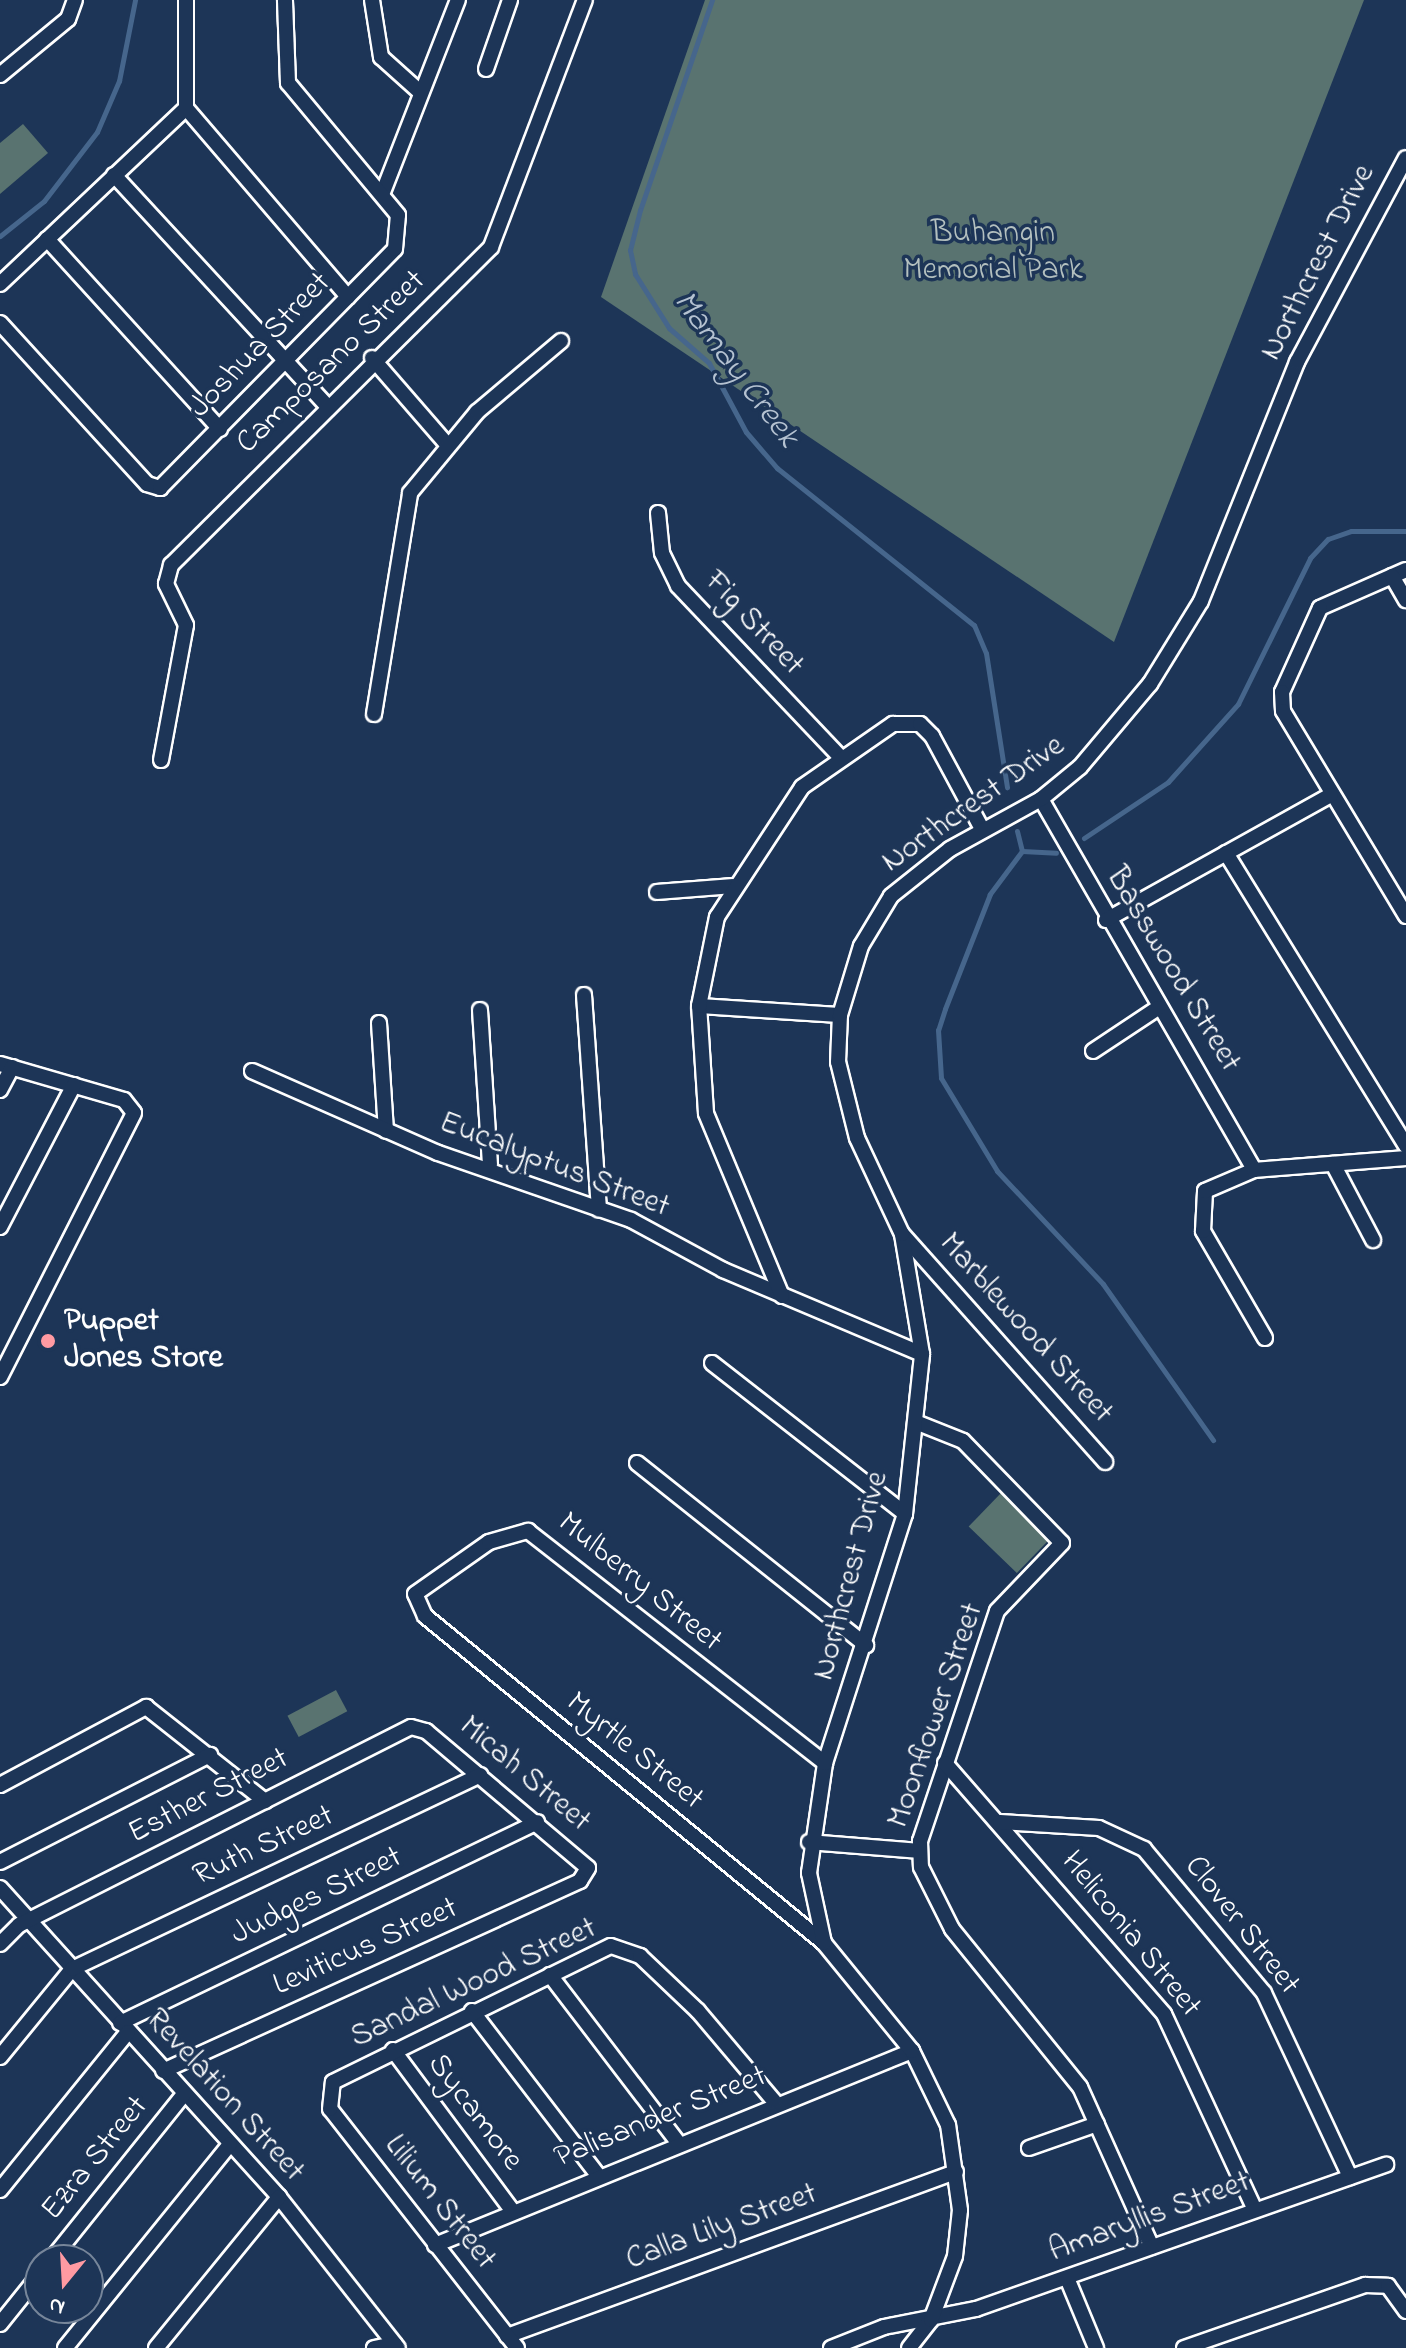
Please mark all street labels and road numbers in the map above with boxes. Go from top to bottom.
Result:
street label: Northcrest Drive [1253,159,1385,367]
street label: Camposano Street [229,263,435,463]
street label: Joshua Street [182,265,340,427]
street label: Fig Street [695,564,811,684]
street label: Northcrest Drive [875,728,1073,882]
street label: Basswood Street [1096,861,1248,1079]
street label: Eucalyptus Street [433,1104,675,1228]
street label: Marblewood Street [929,1226,1121,1432]
street label: Northcrest Drive [806,1467,898,1685]
street label: Mulberry Street [549,1505,729,1661]
street label: Moonflower Street [881,1599,993,1833]
street label: Myrtle Street [557,1685,711,1819]
street label: Micah Street [450,1709,598,1841]
street label: Esther Street [123,1740,295,1854]
street label: Ruth Street [188,1798,340,1896]
street label: Judges Street [225,1839,409,1955]
street label: Heliconia Street [1051,1844,1209,2026]
street label: Clover Street [1175,1849,1307,2003]
street label: Leviticus Street [268,1890,464,2006]
street label: Sandal Wood Street [345,1910,603,2058]
street label: Revelation Street [136,2001,312,2191]
street label: Sycamore [418,2047,530,2179]
street label: Palisander Street [549,2058,773,2178]
street label: Ezra Street [34,2089,158,2229]
street label: Lilium Street [374,2128,504,2278]
street label: Amaryllis Street [1044,2164,1256,2272]
street label: Calla Lily Street [621,2176,823,2280]

